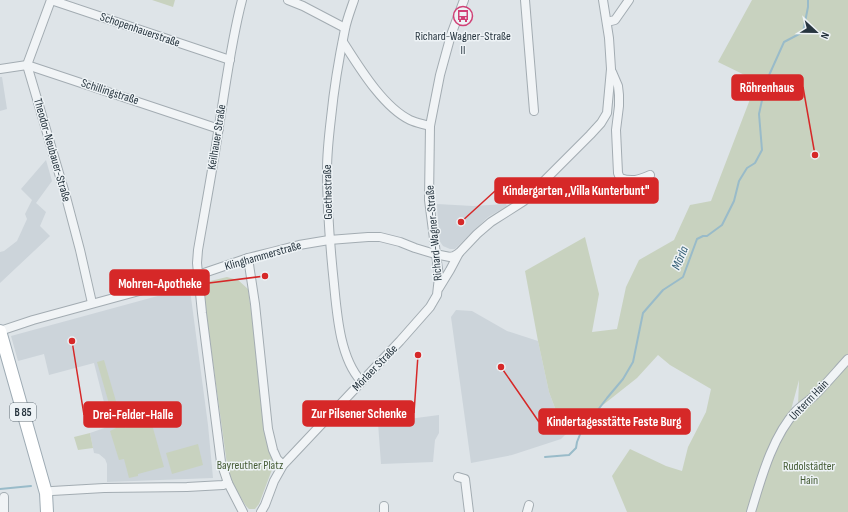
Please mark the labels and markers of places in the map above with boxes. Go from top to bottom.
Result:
bus stop icon: Richard-Wagner-Straße II [452,5,474,27]
place label: Richard-Wagner-Straße II [415,29,511,58]
callout: Röhrenhaus [732,75,803,100]
callout: Kindergarten ,,Villa Kunterbunt" [495,178,658,203]
callout: Mohren-Apotheke [110,270,209,295]
callout: Zur Pilsener Schenke [303,401,414,426]
callout: Drei-Felder-Halle [84,402,181,427]
callout: Kindertagesstätte Feste Burg [539,409,690,434]

